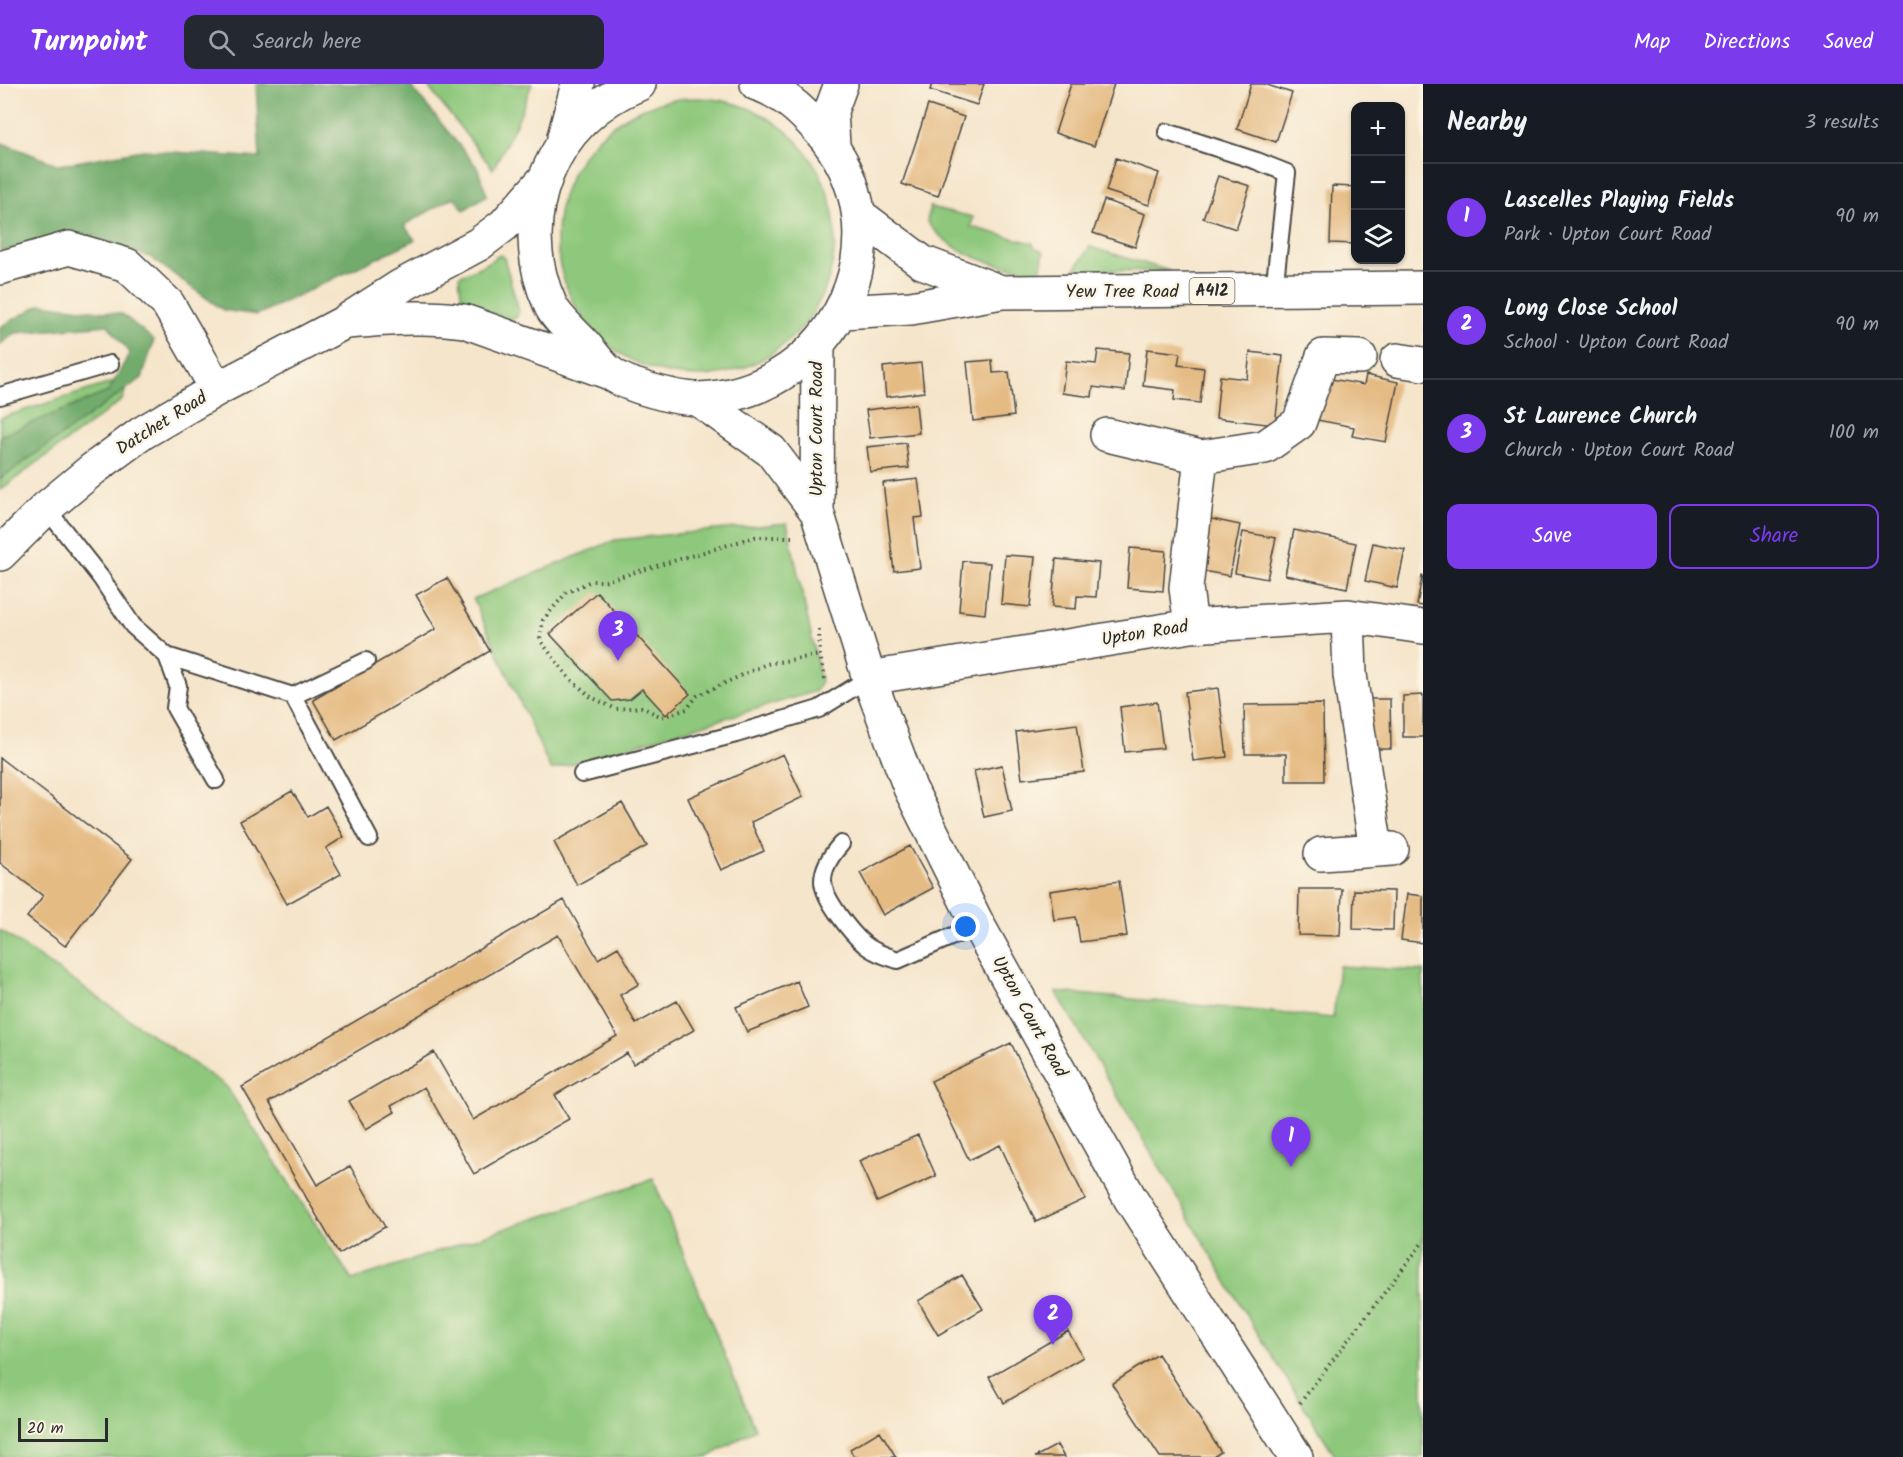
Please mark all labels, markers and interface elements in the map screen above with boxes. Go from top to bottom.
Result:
search box [184,15,604,69]
text: Turnpoint [30,20,148,65]
text: Search here [253,25,361,60]
icon: search [205,26,238,59]
text: Map [1634,26,1670,59]
text: Directions [1703,26,1790,59]
text: Saved [1823,26,1873,59]
map controls [1351,102,1405,264]
button: + [1351,102,1405,156]
text: Nearby [1447,102,1527,144]
text: 3 results [1805,107,1879,139]
button: − [1351,156,1405,210]
text: Lascelles Playing Fields [1504,184,1734,219]
text: 1 [1463,201,1470,233]
text: 90 m [1835,201,1879,233]
button: layers [1351,210,1405,264]
text: Park · Upton Court Road [1504,219,1711,251]
street label: Yew Tree Road [1066,278,1179,307]
road number: A412 [1190,278,1234,304]
text: Long Close School [1504,292,1677,327]
text: 2 [1461,309,1472,341]
text: 90 m [1835,309,1879,341]
text: School · Upton Court Road [1504,327,1728,359]
street label: Upton Court Road [803,360,832,497]
street label: Datchet Road [111,384,214,464]
text: St Laurence Church [1504,400,1697,435]
text: 3 [1461,417,1472,449]
text: 100 m [1829,417,1879,449]
text: Church · Upton Court Road [1504,435,1733,467]
button: Save [1447,504,1657,569]
button: Share [1669,504,1879,569]
pin: 3 [598,612,638,661]
street label: Upton Road [1100,613,1191,655]
your location [951,912,980,941]
street label: Upton Court Road [984,951,1075,1084]
pin: 1 [1272,1118,1310,1167]
pin: 2 [1034,1296,1072,1345]
scale bar [18,1415,108,1442]
text: 20 m [27,1416,63,1441]

